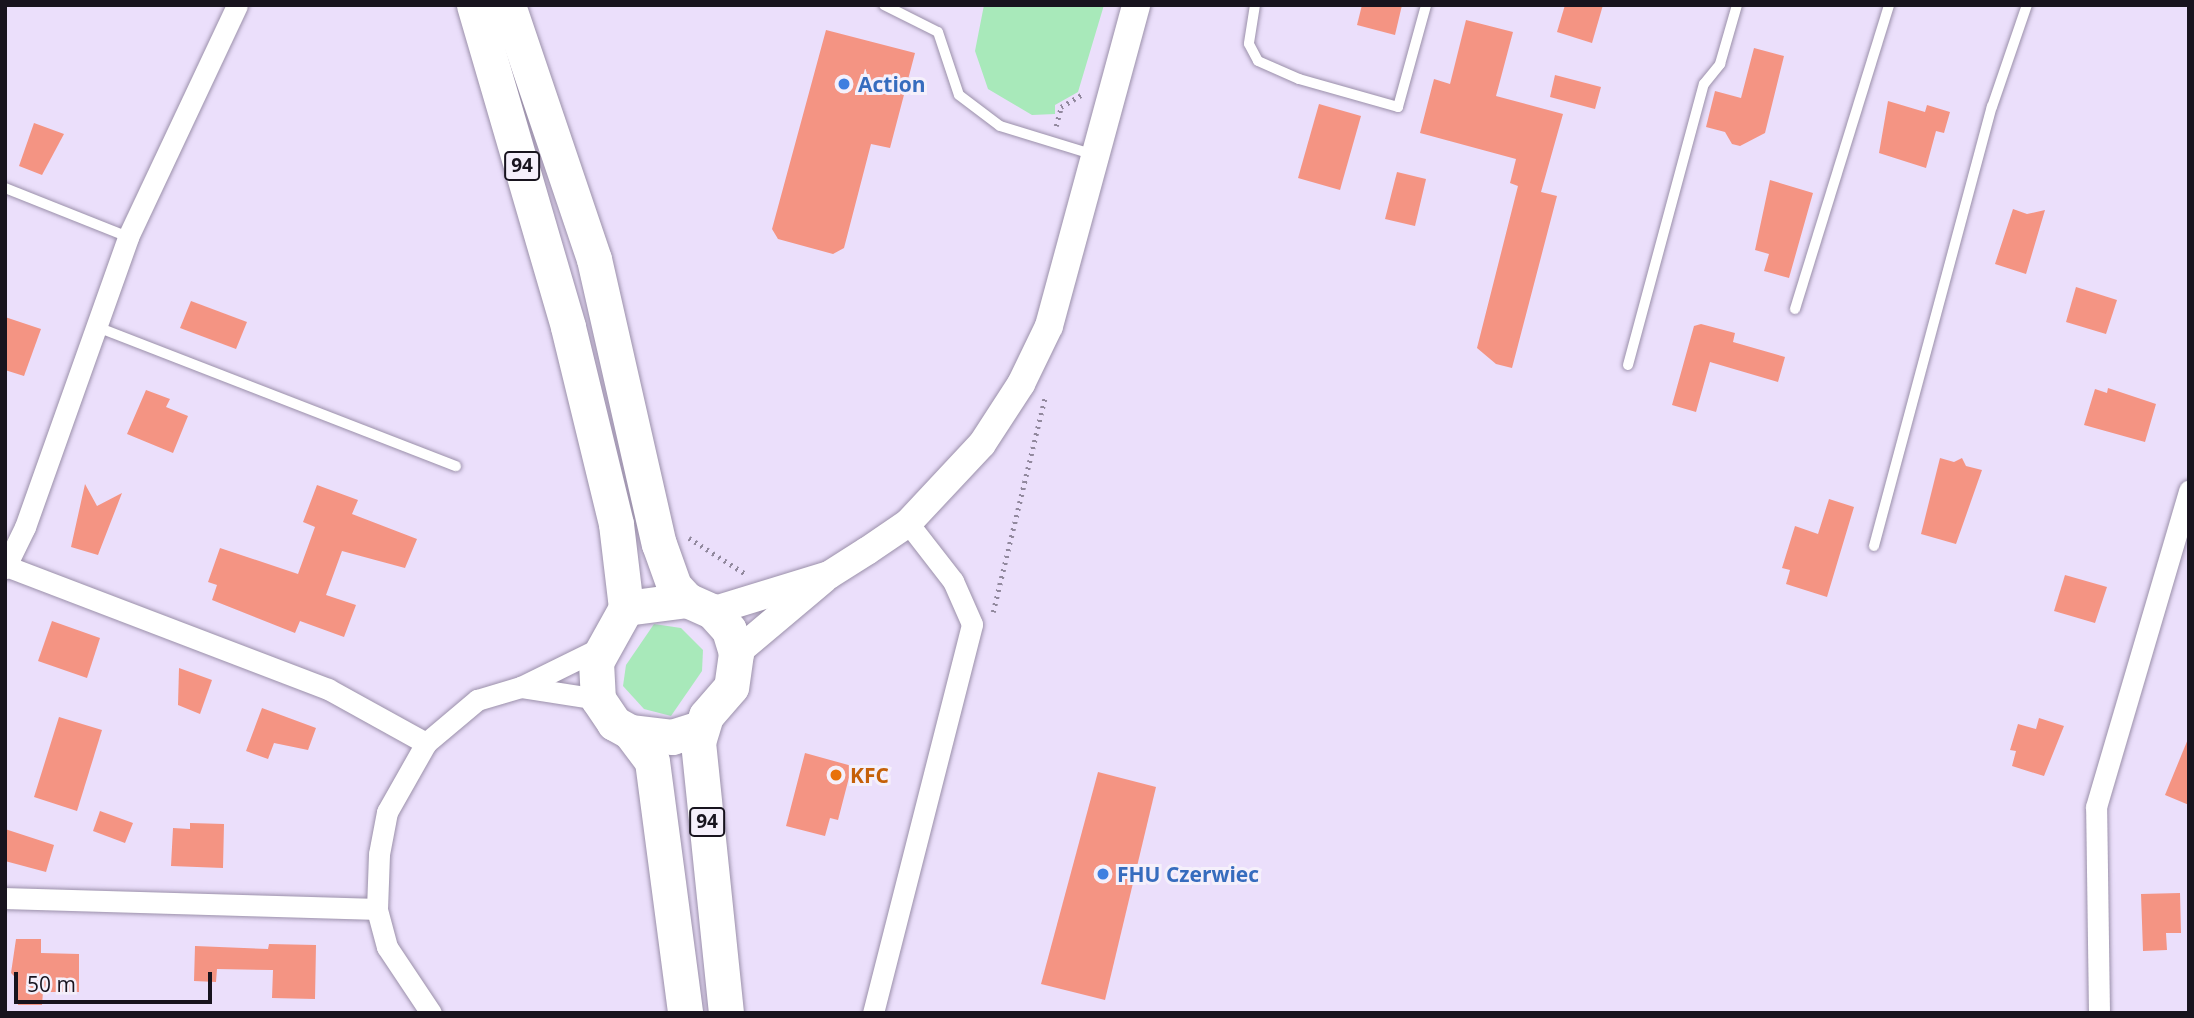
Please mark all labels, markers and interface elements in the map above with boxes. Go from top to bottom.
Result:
place label: Action [858,71,926,97]
marker: Action [836,76,852,92]
road number: 94 [503,150,541,182]
place label: KFC [850,762,889,788]
marker: KFC [828,767,844,783]
road number: 94 [688,806,726,838]
place label: FHU Czerwiec [1117,861,1259,887]
marker: FHU Czerwiec [1095,866,1111,882]
scale bar [18,958,215,1002]
text: 50 m [27,970,76,998]

